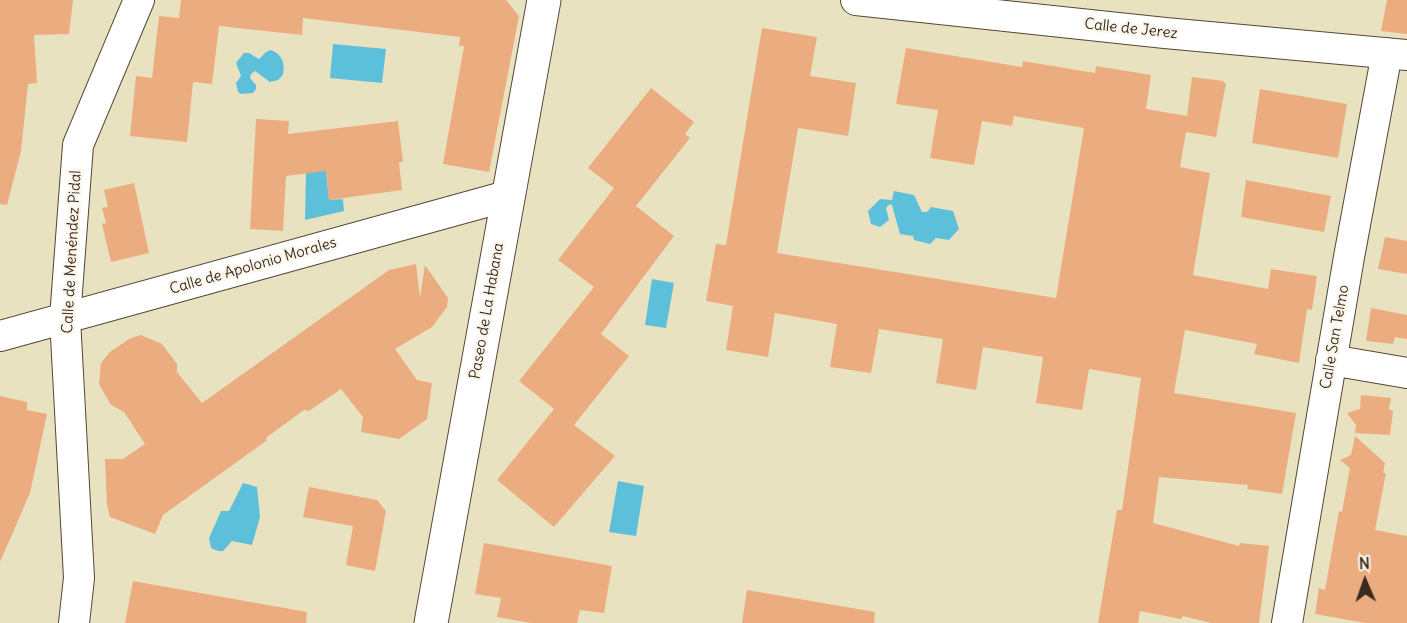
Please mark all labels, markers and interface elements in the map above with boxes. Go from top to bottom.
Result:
street label: Calle de Jerez [1083,15,1179,43]
street label: Calle de Menéndez Pidal [59,170,85,334]
street label: Calle de Apolonio Morales [167,234,339,298]
street label: Paseo de La Habana [466,241,508,381]
street label: Calle San Telmo [1317,283,1353,391]
north arrow [1335,551,1395,611]
text: N [1358,553,1370,573]

